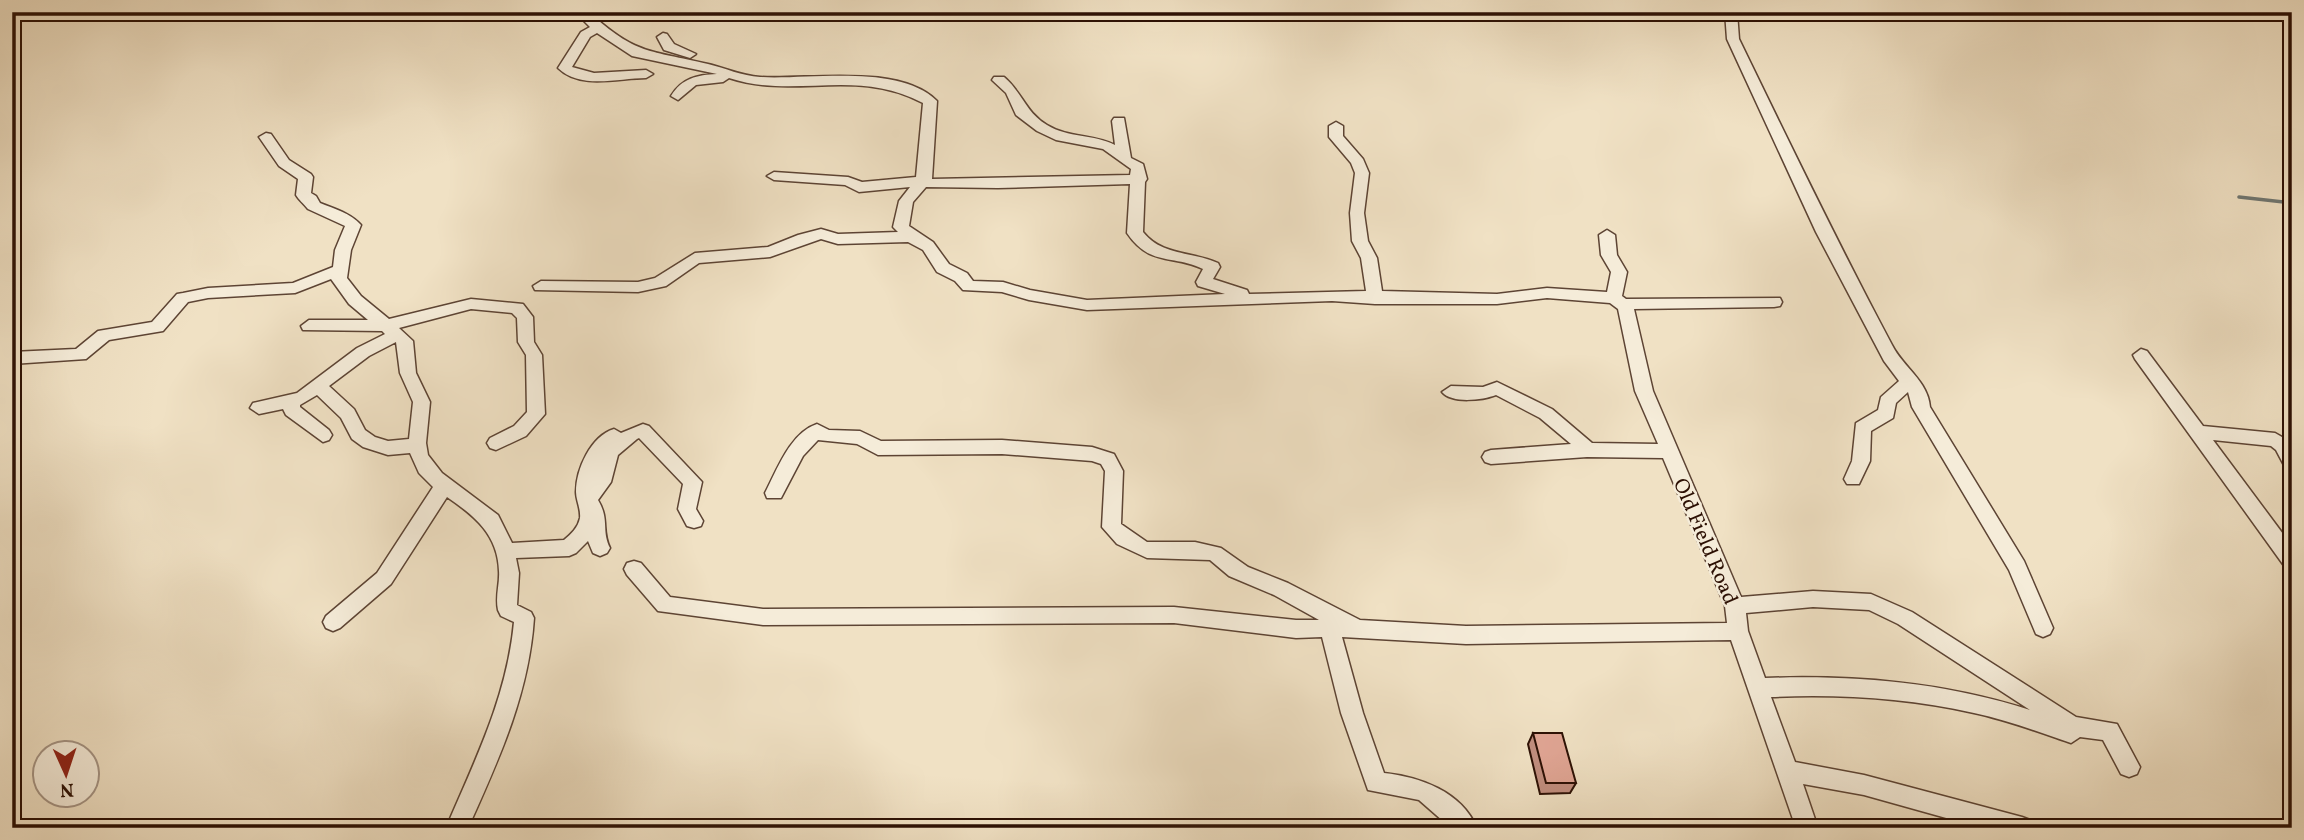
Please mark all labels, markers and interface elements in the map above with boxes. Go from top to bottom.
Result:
street label: Old Field Road [1665,474,1744,609]
north arrow [32,738,102,808]
text: N [59,776,74,802]

